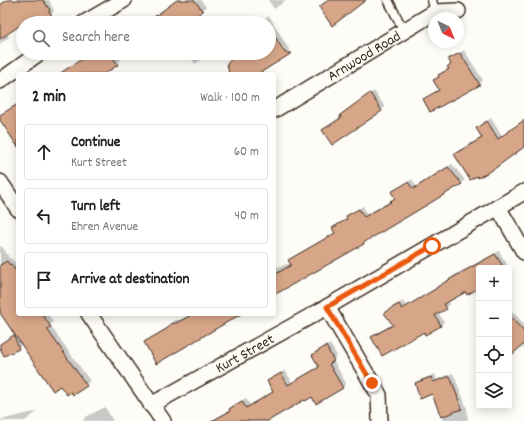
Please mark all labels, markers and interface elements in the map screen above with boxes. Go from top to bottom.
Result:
north arrow [428,12,464,48]
search box [16,16,276,60]
street label: Arnwood Road [324,26,406,88]
icon: search [30,27,52,49]
text: Search here [62,27,130,49]
text: 2 min [32,86,66,110]
text: Walk · 100 m [200,89,260,108]
text: Continue [71,132,120,154]
icon: ahead [33,141,55,163]
text: 60 m [234,143,259,162]
text: Kurt Street [71,154,127,173]
text: Turn left [71,196,120,218]
icon: left [33,205,55,227]
text: 40 m [235,207,259,226]
text: Ehren Avenue [71,218,138,237]
route start [423,237,441,255]
map controls [476,265,512,409]
button: + [476,265,512,301]
icon: arrive [33,269,55,291]
text: Arrive at destination [71,269,189,291]
button: − [476,301,512,337]
street label: Kurt Street [212,329,279,380]
button: locate [476,337,512,373]
button: layers [476,373,512,409]
route end [363,374,381,392]

